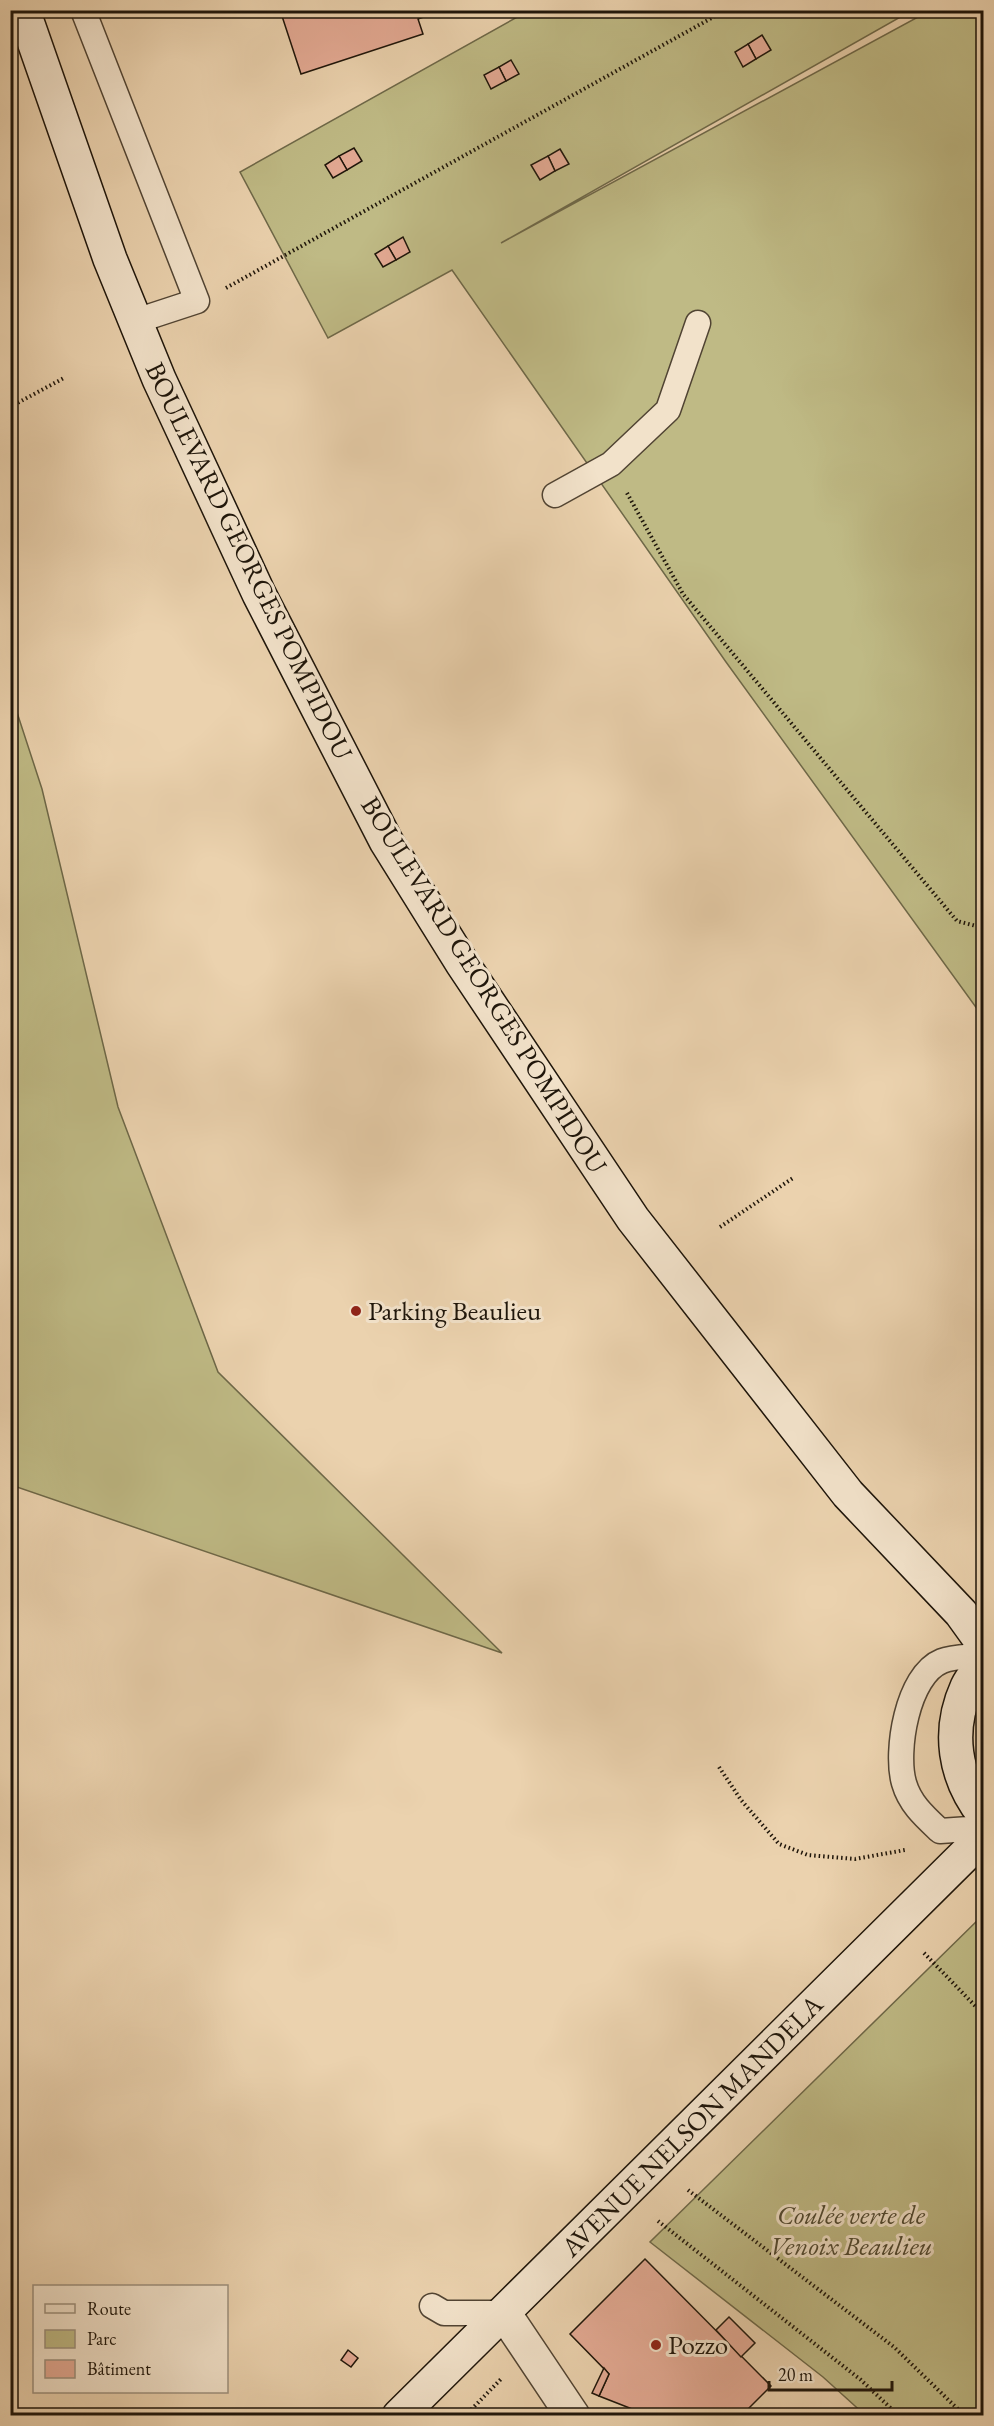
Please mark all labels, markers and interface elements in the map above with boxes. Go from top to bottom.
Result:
street label: BOULEVARD GEORGES POMPIDOU [138,356,361,765]
street label: BOULEVARD GEORGES POMPIDOU [353,790,615,1180]
place label: Parking Beaulieu [368,1293,541,1328]
marker: Parking Beaulieu [349,1304,363,1318]
street label: AVENUE NELSON MANDELA [552,1987,830,2265]
park label: Coulée verte de Venoix Beaulieu [770,2197,932,2263]
legend [33,2285,228,2393]
text: Route [87,2297,131,2320]
text: Parc [87,2327,117,2350]
place label: Pozzo [668,2327,728,2362]
marker: Pozzo [649,2338,663,2352]
scale bar [769,2354,892,2392]
text: Bâtiment [87,2357,151,2380]
text: 20 m [778,2363,813,2386]

